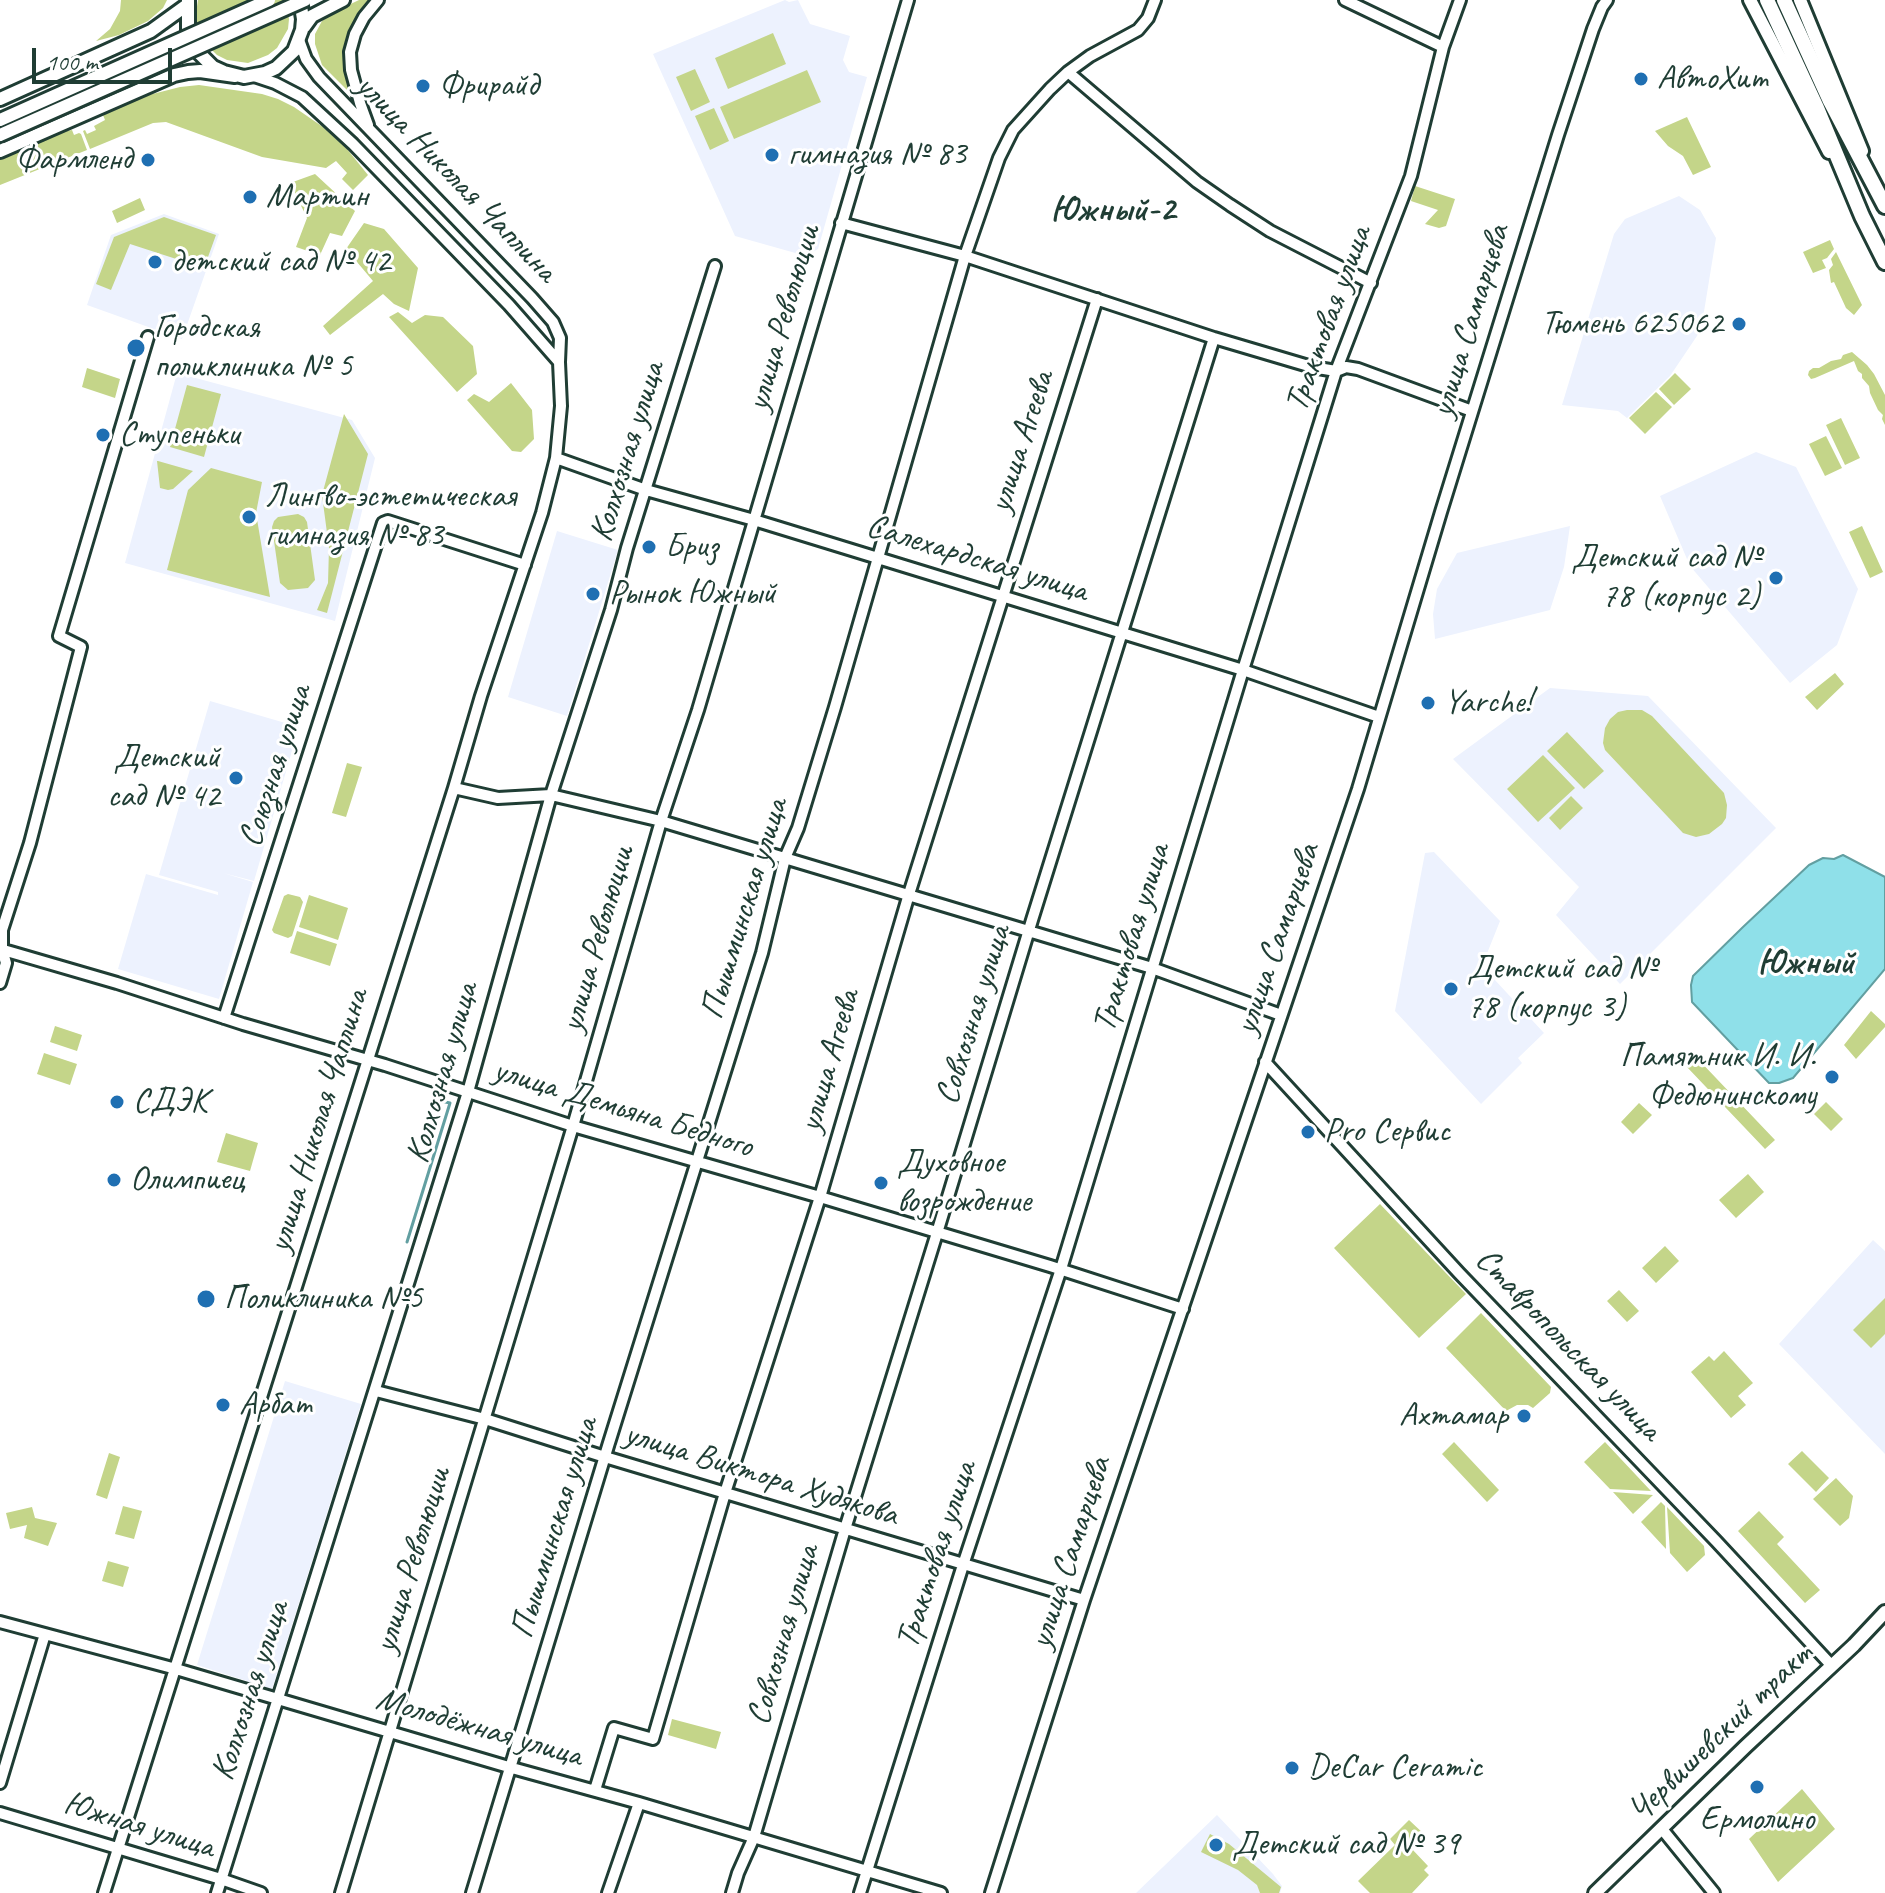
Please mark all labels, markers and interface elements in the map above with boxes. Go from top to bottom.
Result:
scale bar [36,32,176,82]
text: 100 m [46,47,98,77]
place label: АвтоХит [1657,59,1768,99]
place label: Фрирайд [439,66,539,106]
street label: улица Николая Чаплина [347,67,565,291]
marker: АвтоХит [1632,70,1650,88]
marker: Фрирайд [414,77,432,95]
place label: гимназия № 83 [788,135,966,175]
place label: Фармленд [15,140,132,180]
marker: гимназия № 83 [763,146,781,164]
marker: Фармленд [139,151,157,169]
place label: Мартин [266,177,368,217]
marker: Мартин [241,188,259,206]
district label: Южный-2 [1051,189,1175,233]
street label: улица Революции [738,220,830,416]
street label: улица Самарцева [1422,220,1520,422]
street label: Трактовая улица [1277,221,1381,417]
place label: детский сад № 42 [171,242,390,282]
marker: детский сад № 42 [146,253,164,271]
place label: Тюмень 625062 [1541,304,1723,344]
place label: Городская поликлиника № 5 [154,308,352,388]
marker: Тюмень 625062 [1730,315,1748,333]
marker: Городская поликлиника № 5 [125,337,147,359]
street label: Колхозная улица [581,357,675,547]
street label: улица Агеева [980,366,1064,518]
place label: Ступеньки [119,415,239,455]
marker: Ступеньки [94,426,112,444]
place label: Лингво-эстетическая гимназия № 83 [265,477,516,556]
street label: Салехардская улица [861,506,1093,612]
marker: Лингво-эстетическая гимназия № 83 [240,508,258,526]
place label: Бриз [665,527,718,567]
marker: Бриз [640,538,658,556]
place label: Детский сад № 78 (корпус 2) [1571,538,1760,618]
marker: Детский сад № 78 (корпус 2) [1767,569,1785,587]
place label: Рынок Южный [609,574,776,614]
marker: Рынок Южный [584,585,602,603]
street label: Союзная улица [231,680,321,852]
place label: Yarche! [1444,683,1531,723]
marker: Yarche! [1419,694,1437,712]
place label: Детский сад № 42 [107,738,220,818]
marker: Детский сад № 42 [227,769,245,787]
street label: Пышминская улица [692,794,798,1024]
street label: улица Самарцева [1226,838,1330,1040]
street label: Трактовая улица [1084,839,1180,1037]
street label: улица Революции [552,841,644,1037]
street label: Совхозная улица [927,921,1021,1109]
district label: Южный [1758,942,1854,986]
place label: Детский сад № 78 (корпус 3) [1467,949,1656,1028]
street label: Колхозная улица [398,978,488,1168]
marker: Детский сад № 78 (корпус 3) [1442,980,1460,998]
street label: улица Николая Чаплина [260,985,378,1257]
street label: улица Агеева [790,985,870,1137]
place label: Памятник И. И. Федюнинскому [1620,1037,1816,1116]
street label: улица Демьяна Бедного [488,1050,758,1168]
marker: Памятник И. И. Федюнинскому [1823,1068,1841,1086]
place label: СДЭК [133,1082,207,1122]
marker: СДЭК [108,1093,126,1111]
place label: Pro Сервис [1324,1112,1450,1152]
marker: Pro Сервис [1299,1123,1317,1141]
place label: Духовное возрождение [897,1143,1031,1222]
place label: Олимпиец [130,1160,244,1200]
marker: Олимпиец [105,1171,123,1189]
marker: Духовное возрождение [872,1174,890,1192]
street label: Ставропольская улица [1466,1240,1670,1450]
place label: Поликлиника №5 [224,1279,423,1319]
marker: Поликлиника №5 [195,1288,217,1310]
place label: Арбат [239,1385,312,1425]
marker: Арбат [214,1396,232,1414]
place label: Ахтамар [1399,1396,1508,1436]
marker: Ахтамар [1515,1407,1533,1425]
street label: Пышминская улица [502,1413,608,1643]
street label: улица Виктора Худякова [619,1414,903,1536]
street label: улица Самарцева [1021,1452,1121,1654]
street label: Трактовая улица [888,1456,986,1654]
street label: улица Революции [365,1462,461,1658]
street label: Совхозная улица [739,1540,829,1730]
street label: Колхозная улица [203,1596,299,1786]
street label: Червишевский тракт [1620,1635,1822,1831]
street label: Молодёжная улица [371,1679,587,1777]
place label: DeCar Ceramic [1308,1748,1482,1788]
marker: DeCar Ceramic [1283,1759,1301,1777]
marker: Ермолино [1748,1778,1766,1796]
street label: Южная улица [59,1784,219,1868]
place label: Ермолино [1700,1800,1814,1840]
place label: Детский сад № 39 [1232,1825,1460,1865]
marker: Детский сад № 39 [1207,1836,1225,1854]

